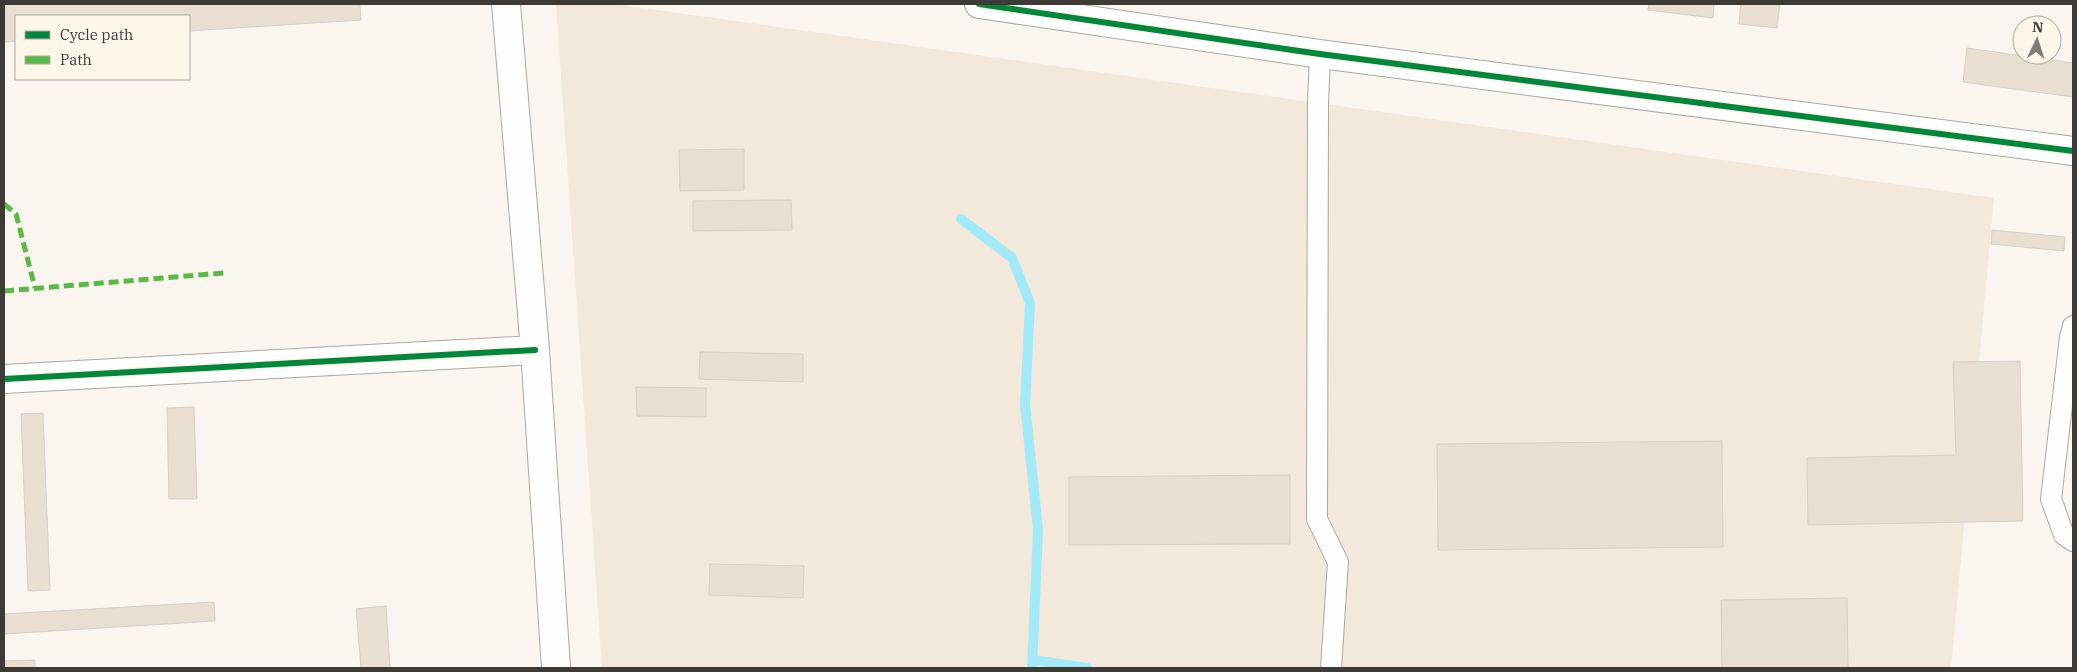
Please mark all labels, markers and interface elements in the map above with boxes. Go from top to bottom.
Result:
legend [15,15,190,80]
north arrow [2012,15,2062,65]
text: N [2032,18,2044,36]
text: Cycle path [60,25,133,44]
text: Path [60,50,92,69]

